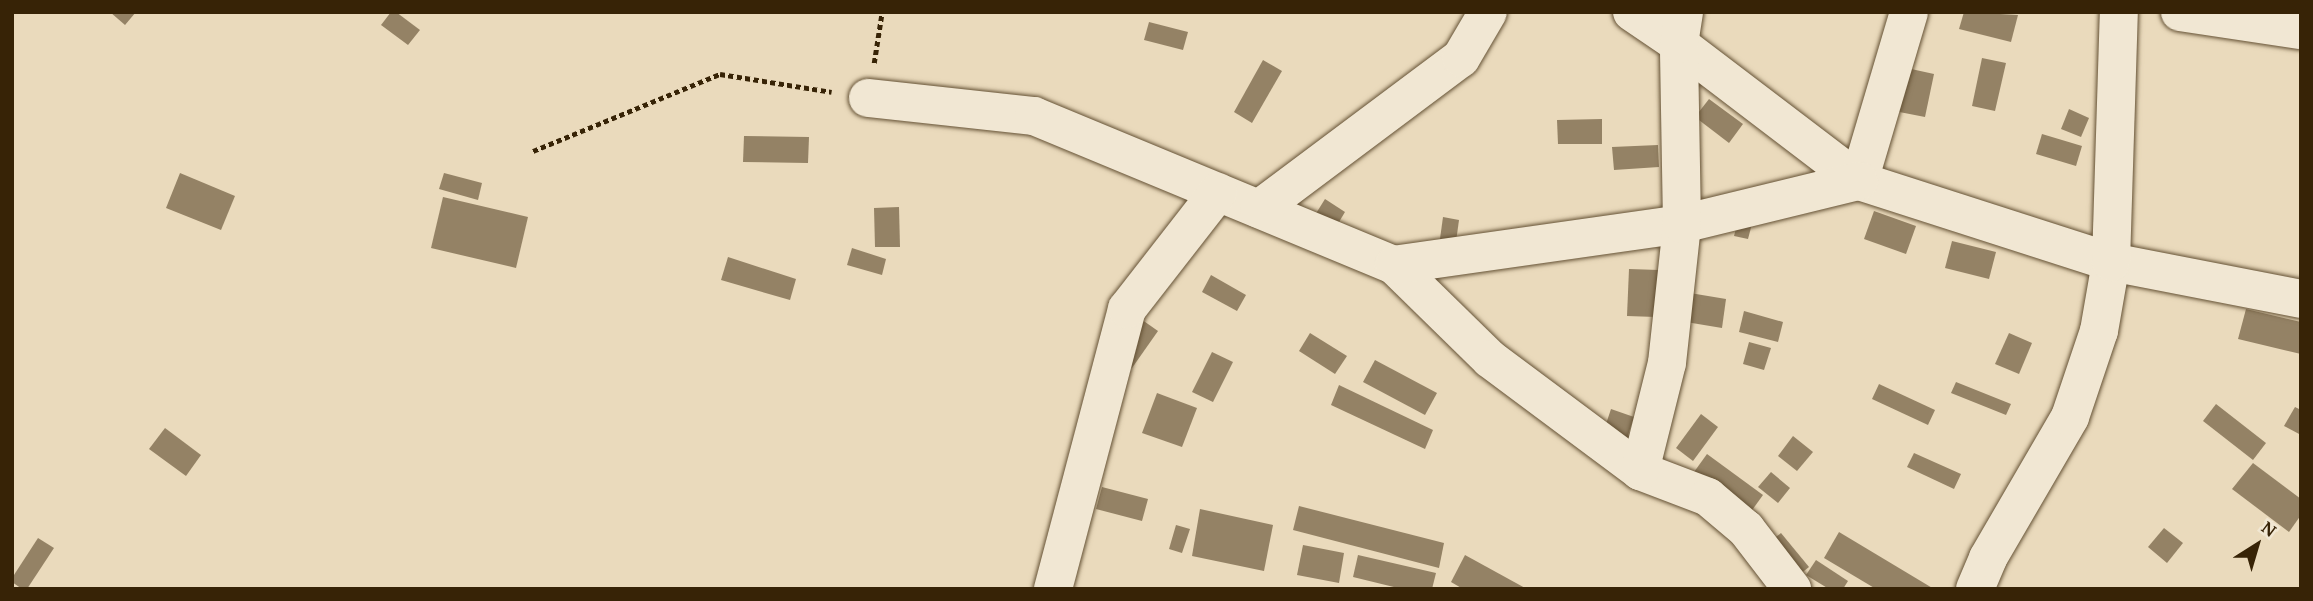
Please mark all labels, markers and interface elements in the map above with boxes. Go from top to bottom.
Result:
north arrow [2222,510,2292,580]
text: N [2256,513,2283,543]

